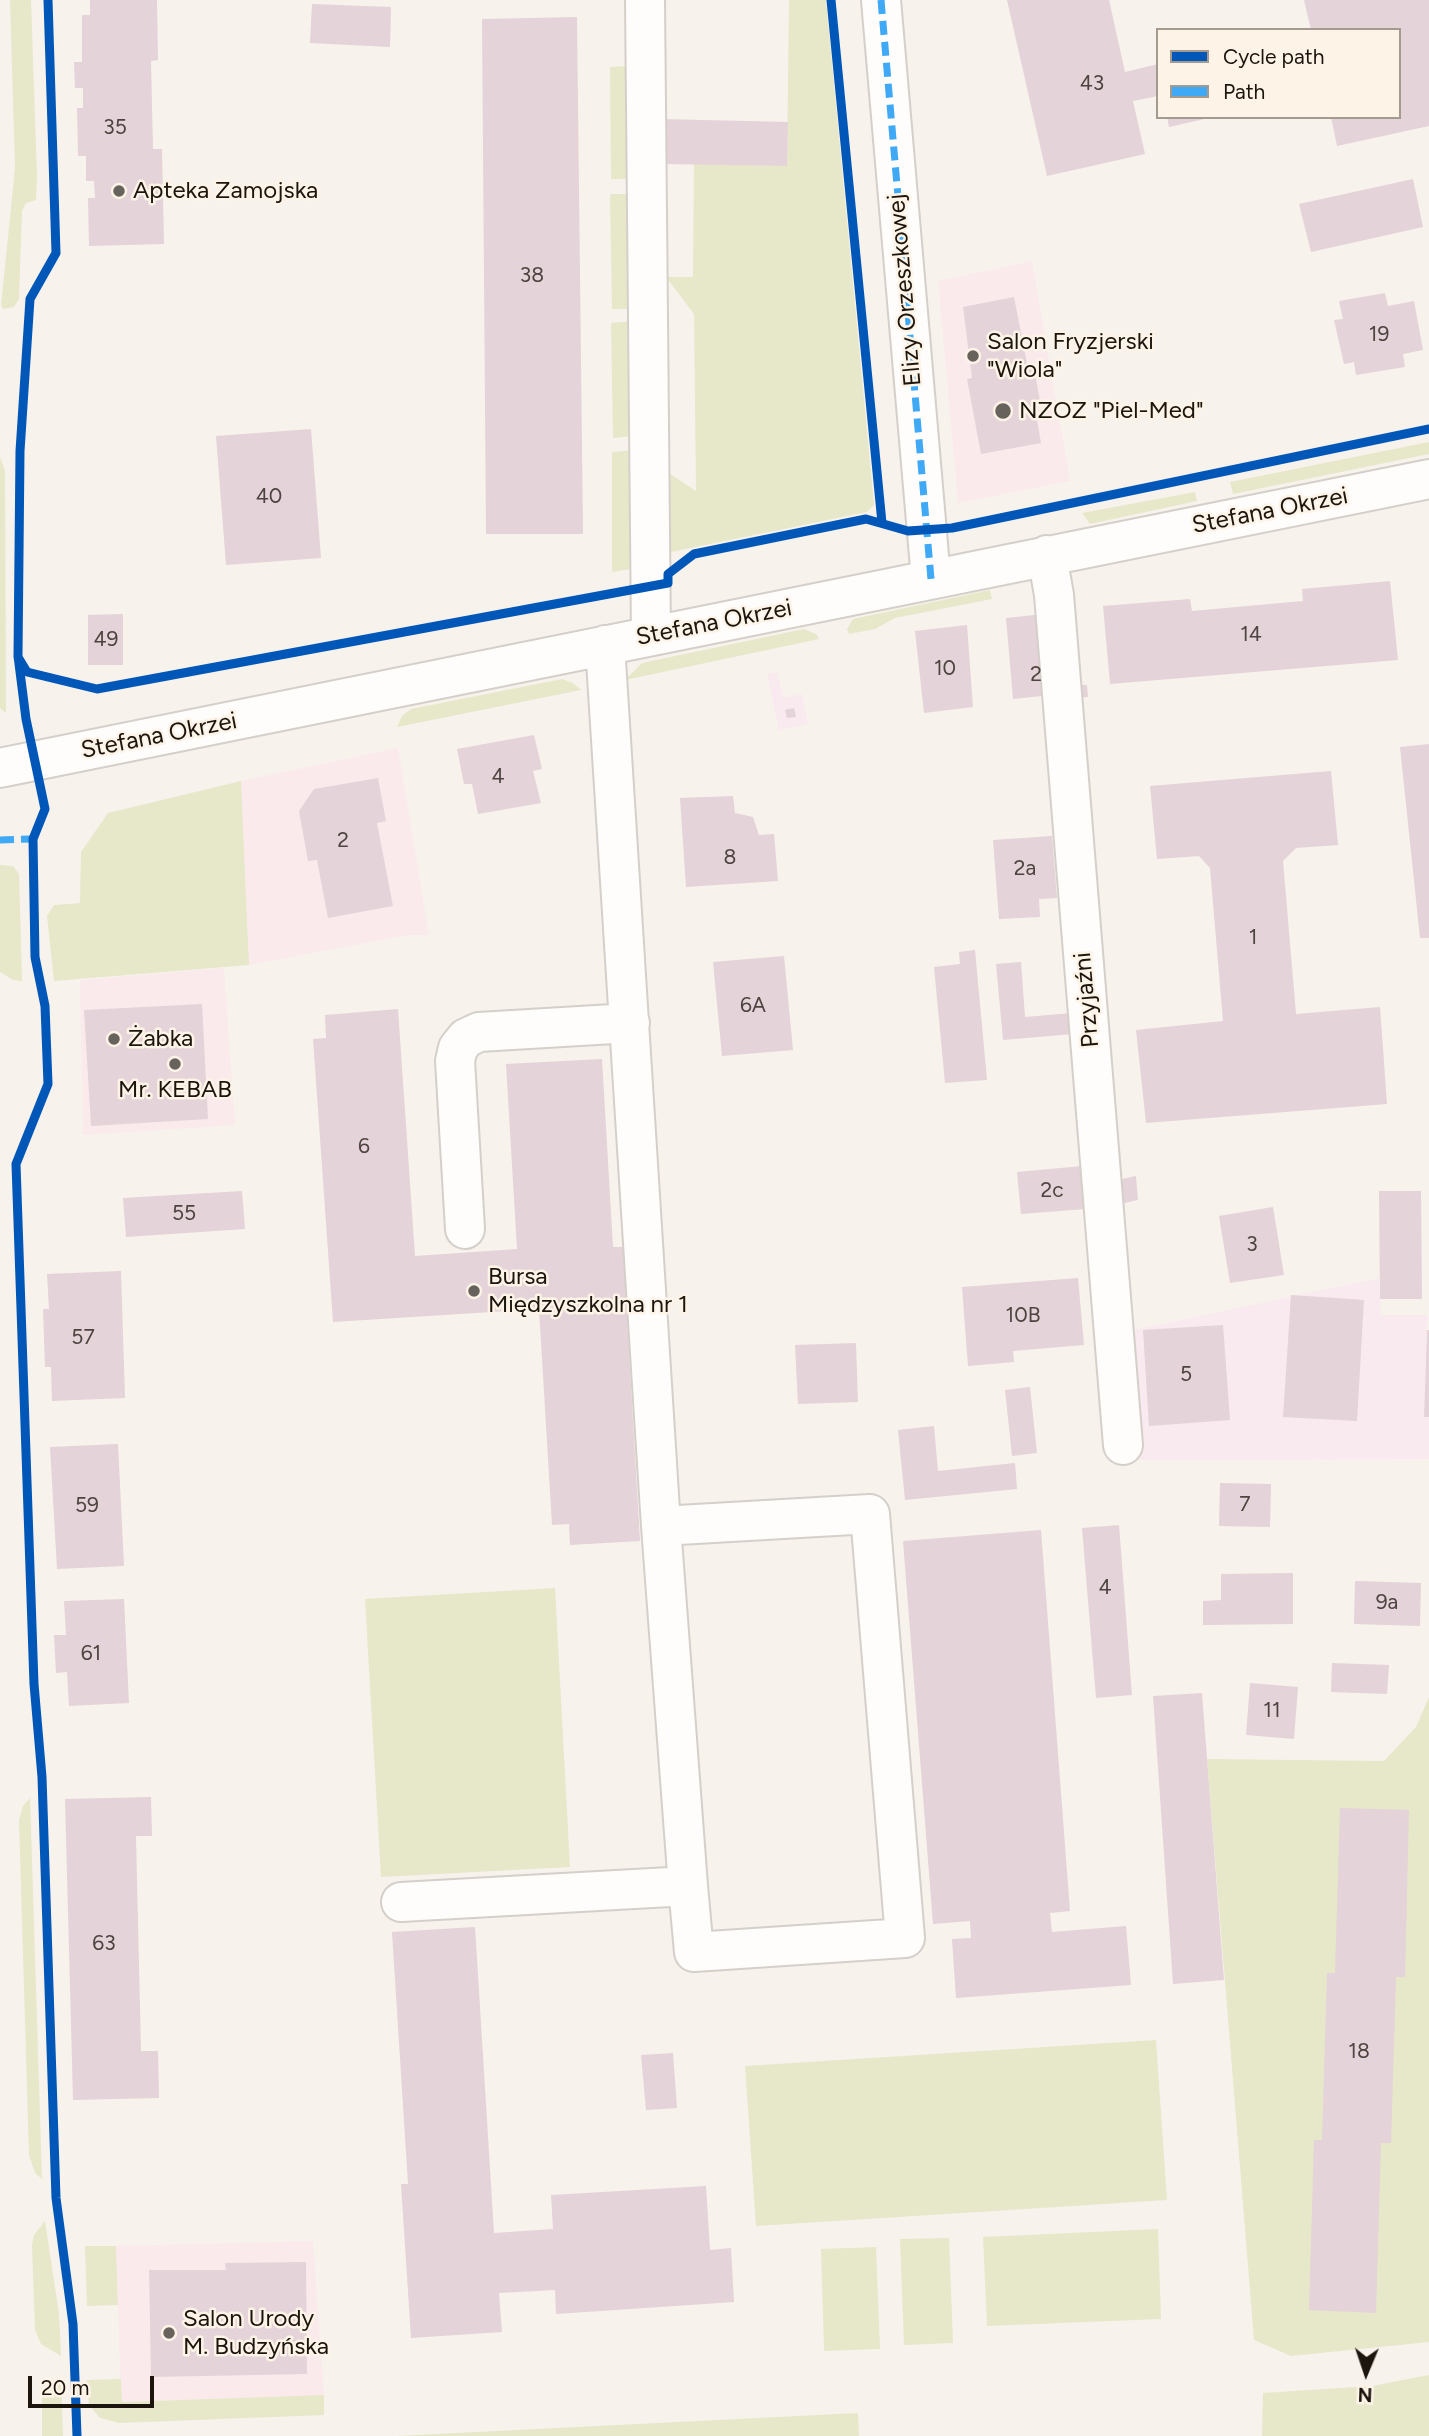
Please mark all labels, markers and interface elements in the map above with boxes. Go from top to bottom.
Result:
legend [1156,28,1401,119]
text: Cycle path [1223,44,1324,69]
house number: 43 [1080,71,1104,97]
text: Path [1223,79,1265,104]
house number: 35 [103,115,127,141]
place label: Apteka Zamojska [133,177,318,205]
marker: Apteka Zamojska [111,183,127,199]
street label: Elizy Orzeszkowej [882,193,928,387]
house number: 38 [520,263,544,289]
house number: 19 [1369,322,1389,348]
place label: Salon Fryzjerski "Wiola" [987,328,1154,384]
marker: Salon Fryzjerski "Wiola" [965,348,981,364]
place label: NZOZ "Piel-Med" [1019,397,1204,425]
marker: NZOZ "Piel-Med" [993,401,1013,421]
street label: Stefana Okrzei [1190,482,1350,540]
house number: 40 [256,484,282,510]
street label: Stefana Okrzei [634,594,794,652]
house number: 14 [1240,622,1262,648]
house number: 49 [94,627,118,653]
house number: 10 [934,656,956,682]
house number: 2 [1030,662,1042,688]
street label: Stefana Okrzei [79,707,239,765]
house number: 4 [491,764,505,790]
house number: 2 [337,828,349,854]
house number: 8 [724,845,736,871]
house number: 2a [1014,856,1036,882]
house number: 1 [1249,925,1257,951]
street label: Przyjaźni [1068,951,1106,1049]
house number: 6A [740,993,766,1019]
place label: Żabka [128,1025,193,1053]
marker: Żabka [106,1031,122,1047]
marker: Mr. KEBAB [167,1056,183,1072]
place label: Mr. KEBAB [118,1076,232,1104]
house number: 6 [358,1134,370,1160]
house number: 2c [1040,1178,1064,1204]
house number: 55 [172,1201,196,1227]
house number: 3 [1246,1232,1258,1258]
place label: Bursa Międzyszkolna nr 1 [488,1263,688,1319]
marker: Bursa Międzyszkolna nr 1 [466,1283,482,1299]
house number: 10B [1006,1303,1040,1329]
house number: 57 [71,1325,95,1351]
house number: 5 [1180,1362,1192,1388]
house number: 7 [1239,1492,1251,1518]
house number: 59 [75,1493,99,1519]
house number: 4 [1098,1575,1112,1601]
house number: 9a [1376,1590,1398,1616]
house number: 61 [81,1641,101,1667]
house number: 11 [1263,1698,1281,1724]
house number: 63 [92,1931,116,1957]
house number: 18 [1348,2039,1370,2065]
place label: Salon Urody M. Budzyńska [183,2305,329,2361]
marker: Salon Urody M. Budzyńska [161,2325,177,2341]
north arrow [1331,2338,1401,2408]
scale bar [32,2362,158,2406]
text: 20 m [41,2375,89,2400]
text: N [1358,2383,1373,2406]

